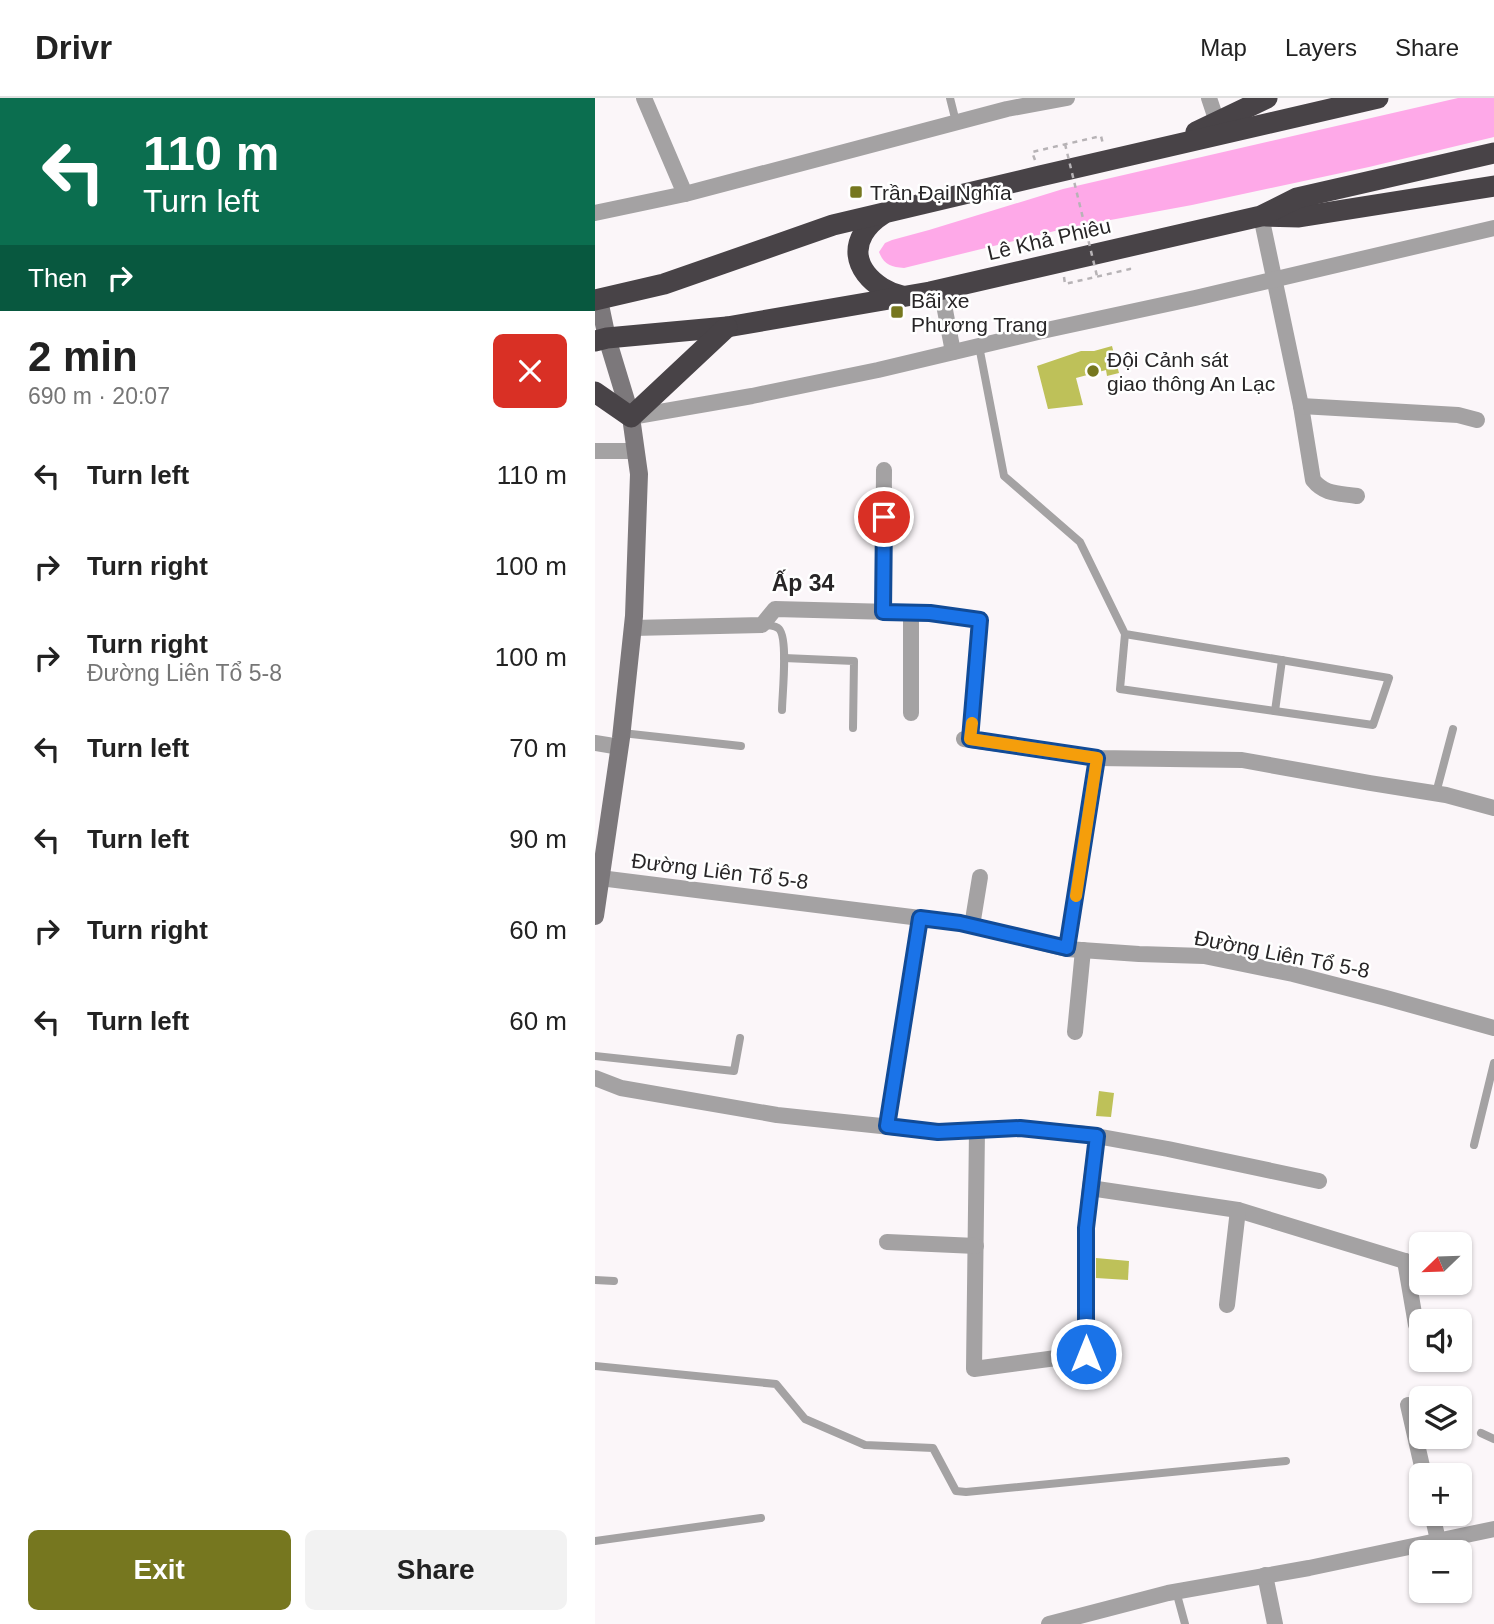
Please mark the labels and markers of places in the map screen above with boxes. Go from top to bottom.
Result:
place label: Trần Đại Nghĩa [870,181,1012,204]
marker: Trần Đại Nghĩa [848,184,864,200]
place label: Bãi xe Phương Trang [911,289,1047,336]
marker: Bãi xe Phương Trang [889,304,905,320]
place label: Đội Cảnh sát giao thông An Lạc [1107,348,1275,395]
marker: Đội Cảnh sát giao thông An Lạc [1085,363,1101,379]
pin [854,487,914,547]

